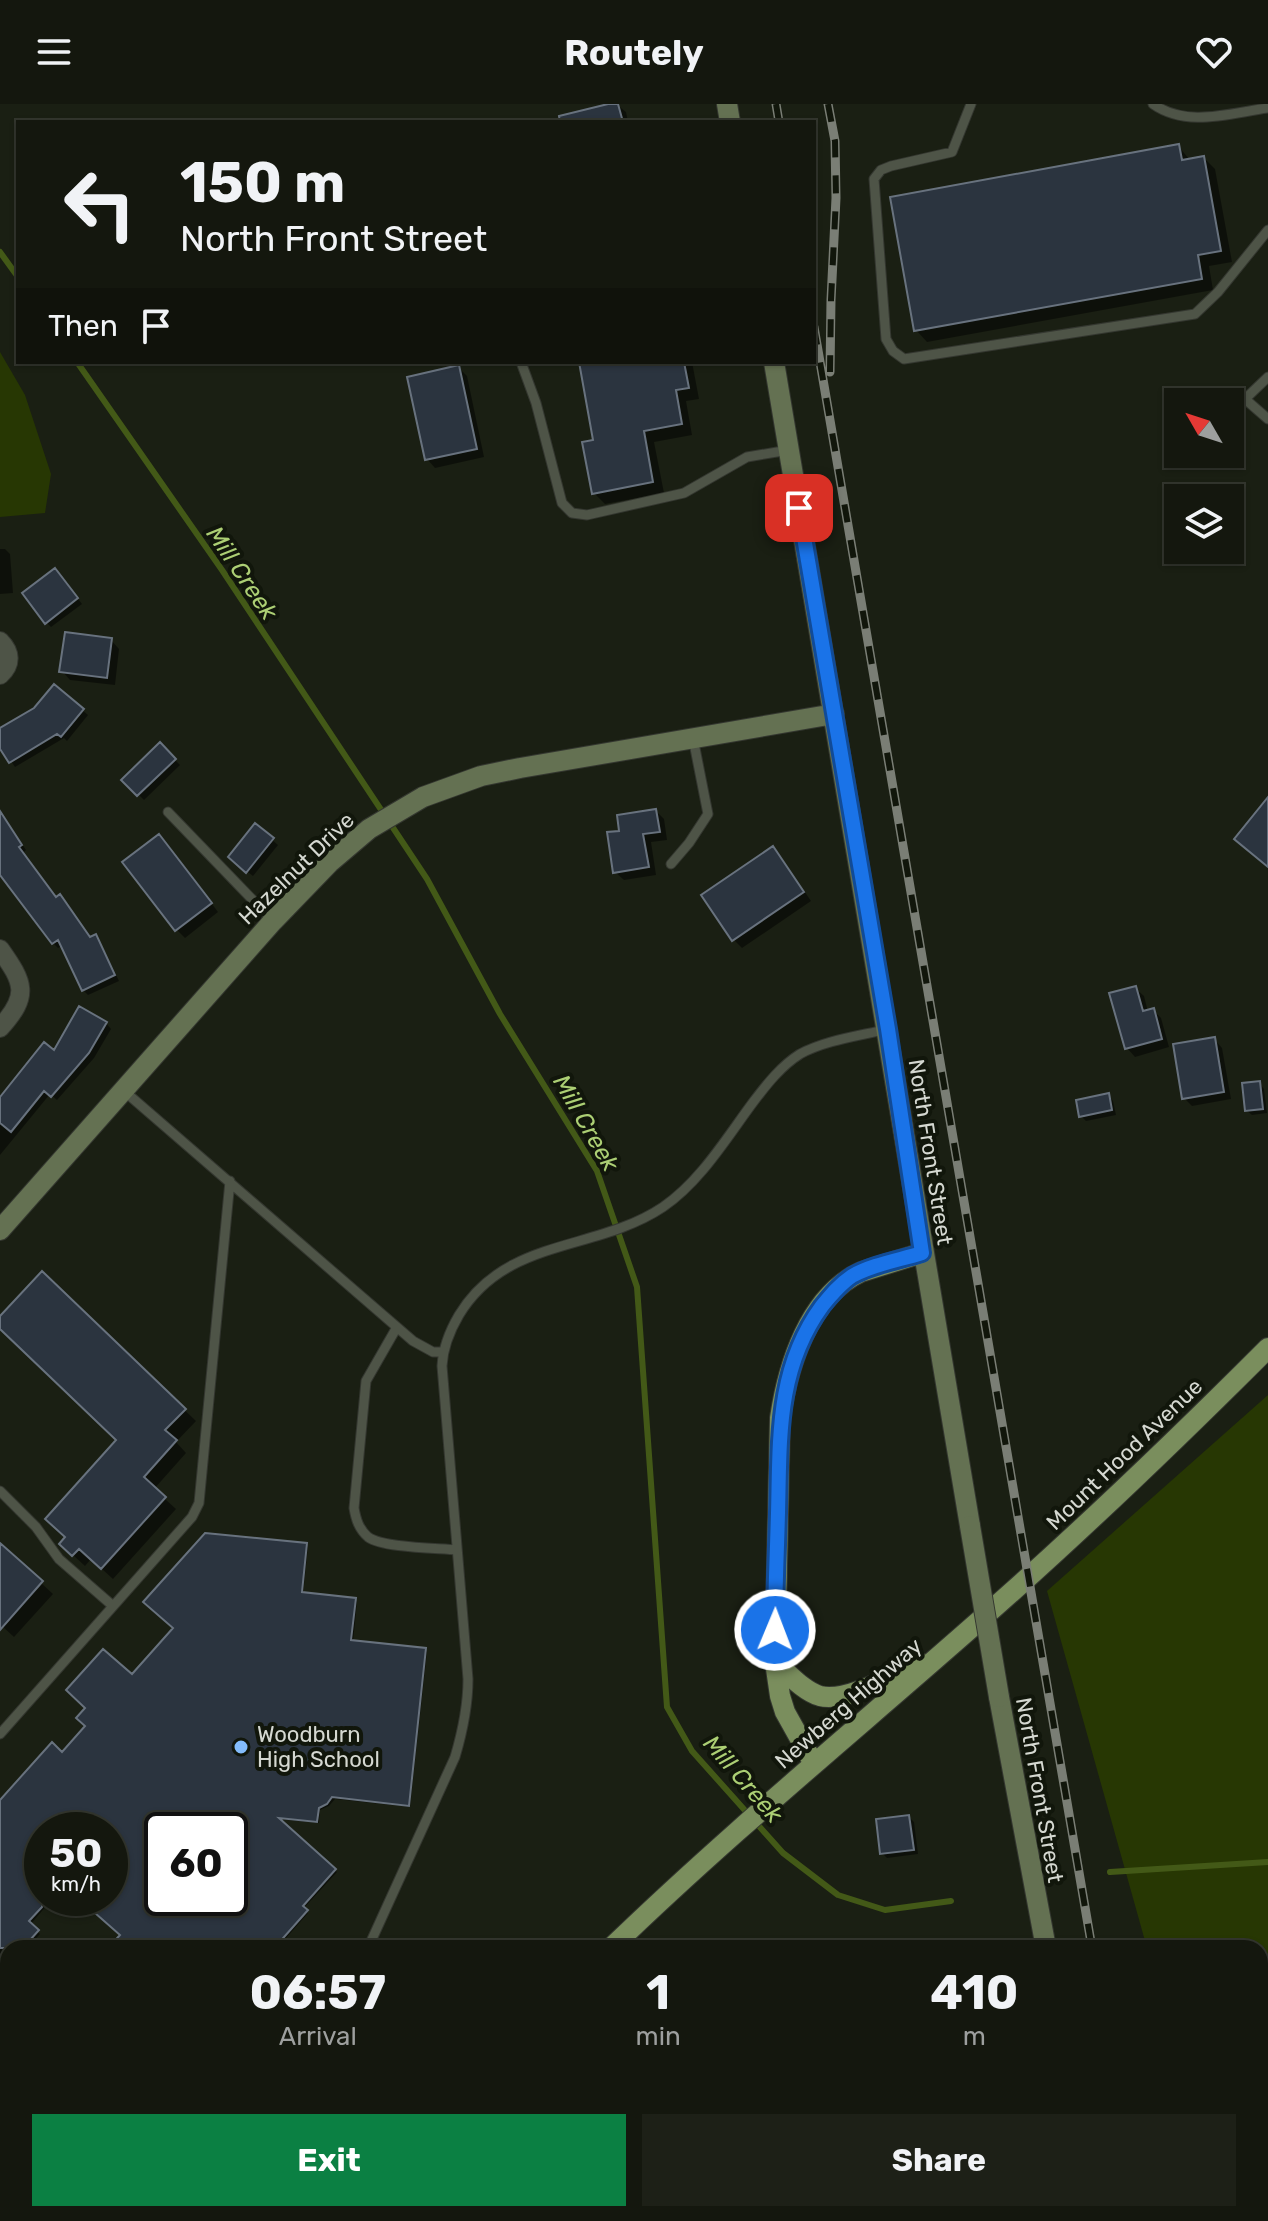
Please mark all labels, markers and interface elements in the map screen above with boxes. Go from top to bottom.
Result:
icon: menu [32,30,76,74]
icon: heart [1192,30,1236,74]
text: Routely [564,31,704,74]
text: 150 m [180,150,345,216]
icon: left [48,152,152,256]
text: North Front Street [180,217,487,260]
icon: arrive [134,304,178,348]
text: Then [48,308,118,344]
north arrow [1164,388,1244,468]
map controls [1164,388,1244,564]
pin [765,474,833,542]
button: layers [1164,484,1244,564]
icon: arrive [777,486,821,530]
water label: Mill Creek [201,521,284,626]
street label: Hazelnut Drive [233,807,360,930]
street label: North Front Street [902,1057,959,1247]
water label: Mill Creek [547,1070,625,1177]
street label: Mount Hood Avenue [1041,1373,1208,1536]
position arrow [733,1588,817,1672]
street label: Newberg Highway [769,1632,927,1775]
street label: North Front Street [1010,1695,1069,1885]
place label: Woodburn High School [257,1721,380,1773]
water label: Mill Creek [697,1730,789,1829]
marker: Woodburn High School [232,1738,250,1756]
speed limit sign: 60 [144,1812,248,1916]
text: 50 [49,1830,103,1877]
text: km/h [51,1872,101,1896]
text: 06:57 [250,1964,386,2021]
text: 1 [646,1964,670,2021]
text: 410 [930,1964,1018,2021]
text: Arrival [279,2021,357,2052]
text: min [636,2021,681,2052]
text: m [963,2021,986,2052]
button: Exit [32,2114,626,2206]
button: Share [642,2114,1236,2206]

